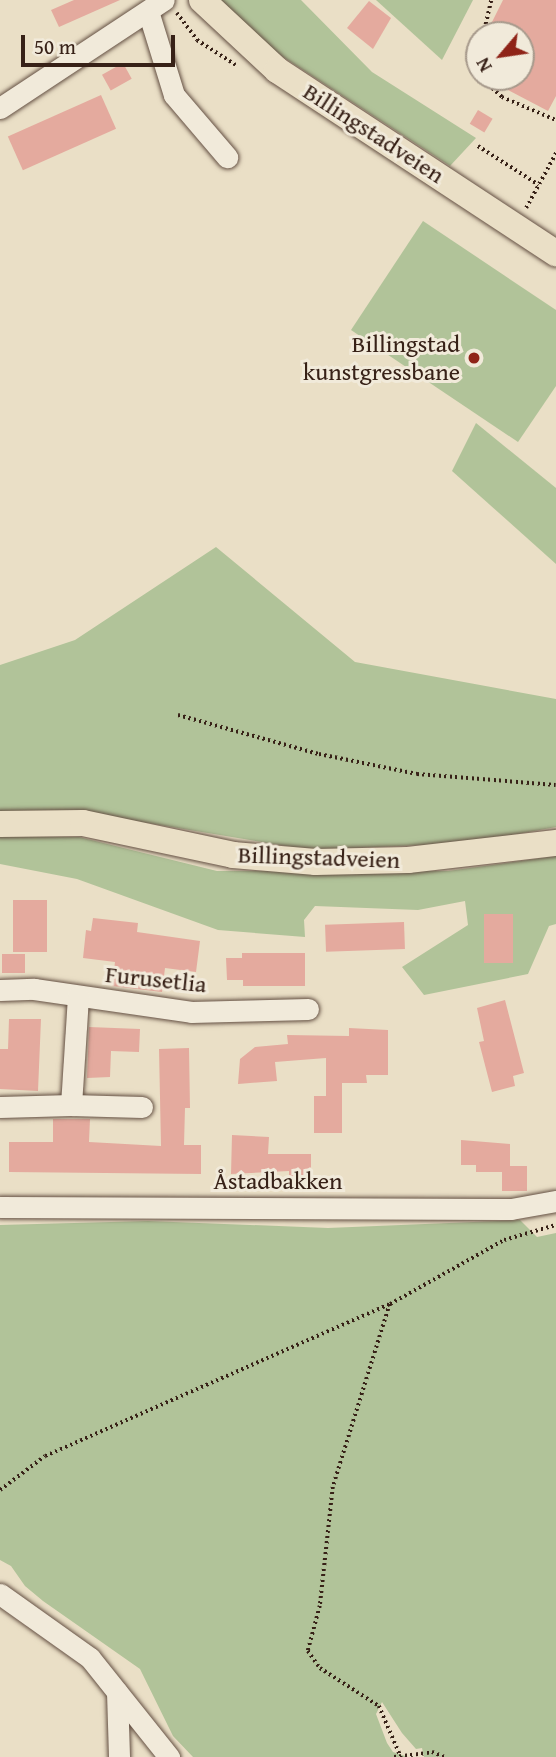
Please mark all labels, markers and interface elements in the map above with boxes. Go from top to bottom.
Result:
scale bar [24,21,178,65]
north arrow [465,21,535,91]
text: 50 m [34,31,76,62]
text: N [468,53,499,78]
street label: Billingstadveien [298,77,450,189]
place label: Billingstad kunstgressbane [303,330,460,386]
marker: Billingstad kunstgressbane [466,350,482,366]
street label: Billingstadveien [237,840,401,874]
street label: Furusetlia [104,959,208,999]
street label: Åstadbakken [213,1167,343,1195]

